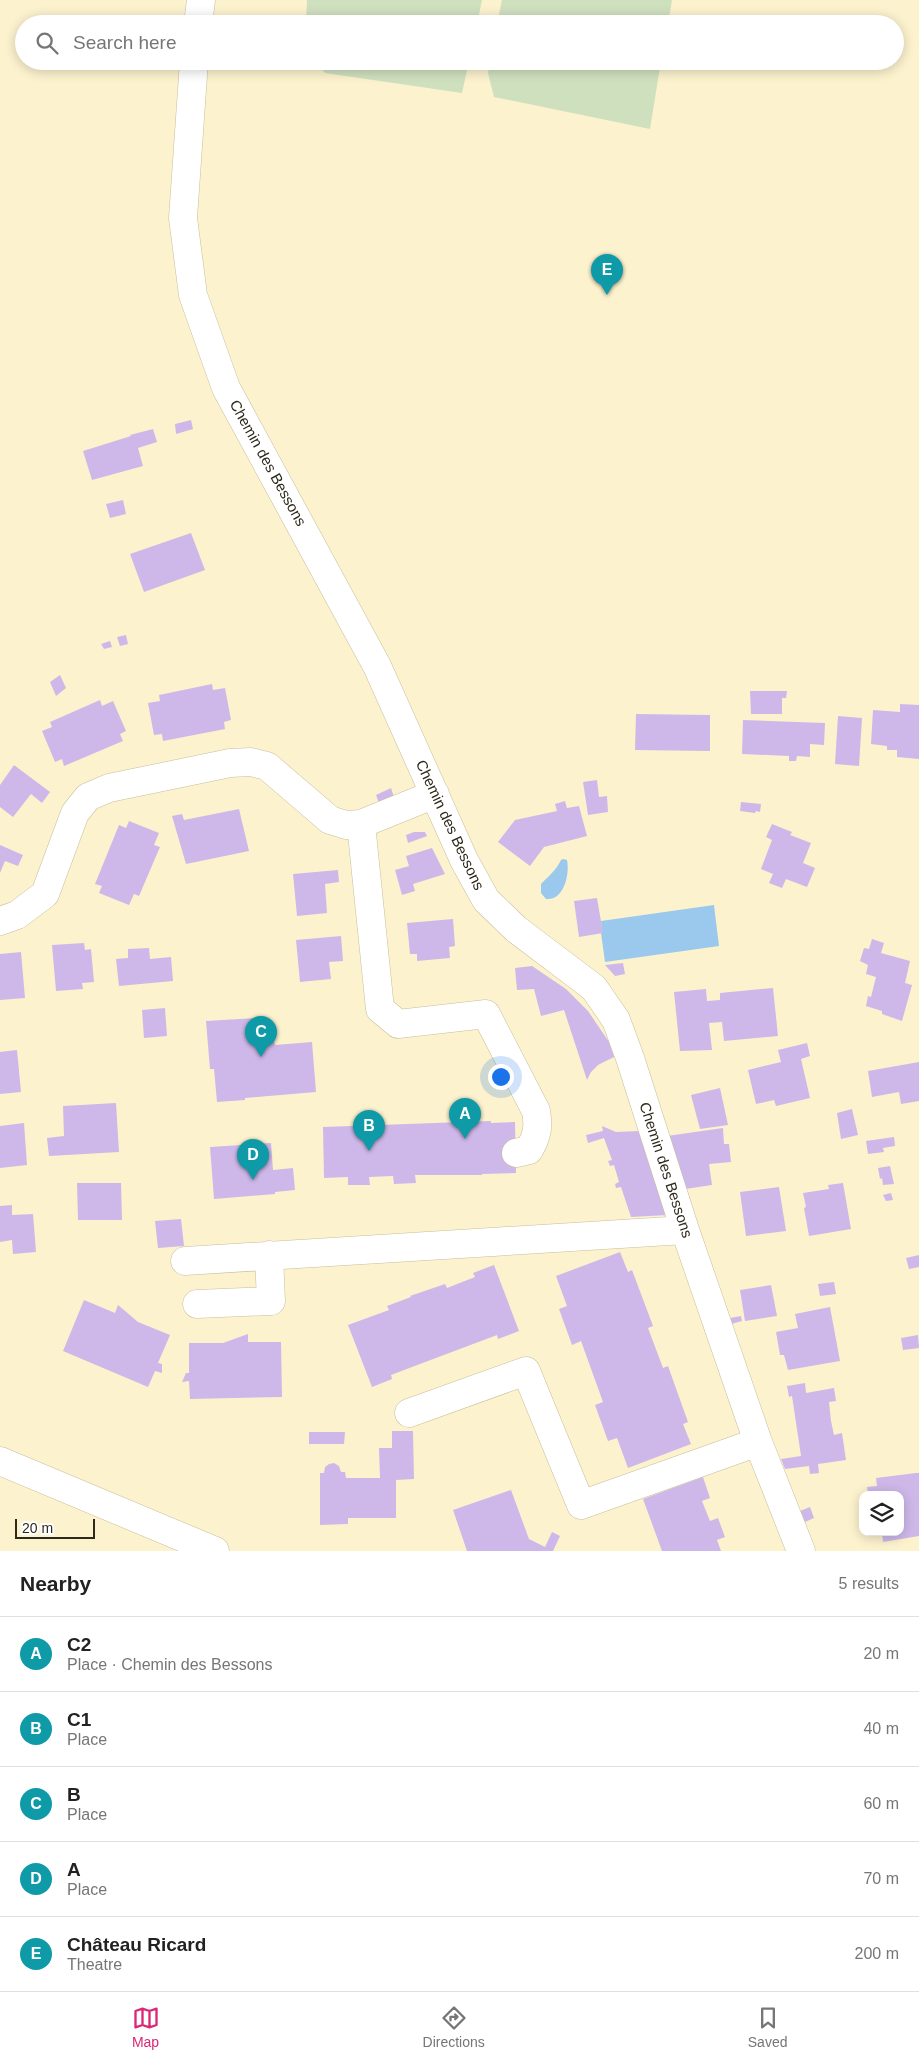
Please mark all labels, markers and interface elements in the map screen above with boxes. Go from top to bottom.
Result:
search box [15,15,904,70]
icon: search [33,29,61,57]
text: Search here [73,32,177,53]
pin: E [591,254,623,295]
street label: Chemin des Bessons [227,397,310,529]
street label: Chemin des Bessons [413,757,488,893]
pin: C [245,1016,277,1057]
your location [488,1064,514,1090]
pin: A [449,1098,481,1139]
street label: Chemin des Bessons [636,1100,696,1240]
pin: B [353,1110,385,1151]
pin: D [237,1139,269,1180]
map controls [859,1491,904,1536]
button: layers [859,1491,904,1536]
scale bar [15,1516,95,1539]
text: 20 m [22,1520,53,1536]
text: Nearby [20,1572,91,1595]
text: 5 results [839,1575,899,1592]
text: C2 [67,1634,91,1655]
text: A [30,1645,42,1662]
text: 20 m [863,1645,899,1662]
text: Place · Chemin des Bessons [67,1656,272,1673]
text: C1 [67,1709,91,1730]
text: B [30,1720,42,1737]
text: 40 m [863,1720,899,1737]
text: Place [67,1731,107,1748]
text: B [67,1784,81,1805]
text: C [30,1795,42,1812]
text: 60 m [863,1795,899,1812]
text: Place [67,1806,107,1823]
text: A [67,1859,81,1880]
text: D [30,1870,42,1887]
text: 70 m [863,1870,899,1887]
text: Place [67,1881,107,1898]
text: Château Ricard [67,1934,206,1955]
text: E [31,1945,41,1962]
text: 200 m [855,1945,899,1962]
text: Theatre [67,1956,122,1973]
tab: Map [132,2004,160,2050]
tab: Directions [423,2004,485,2050]
tab: Saved [748,2004,787,2050]

